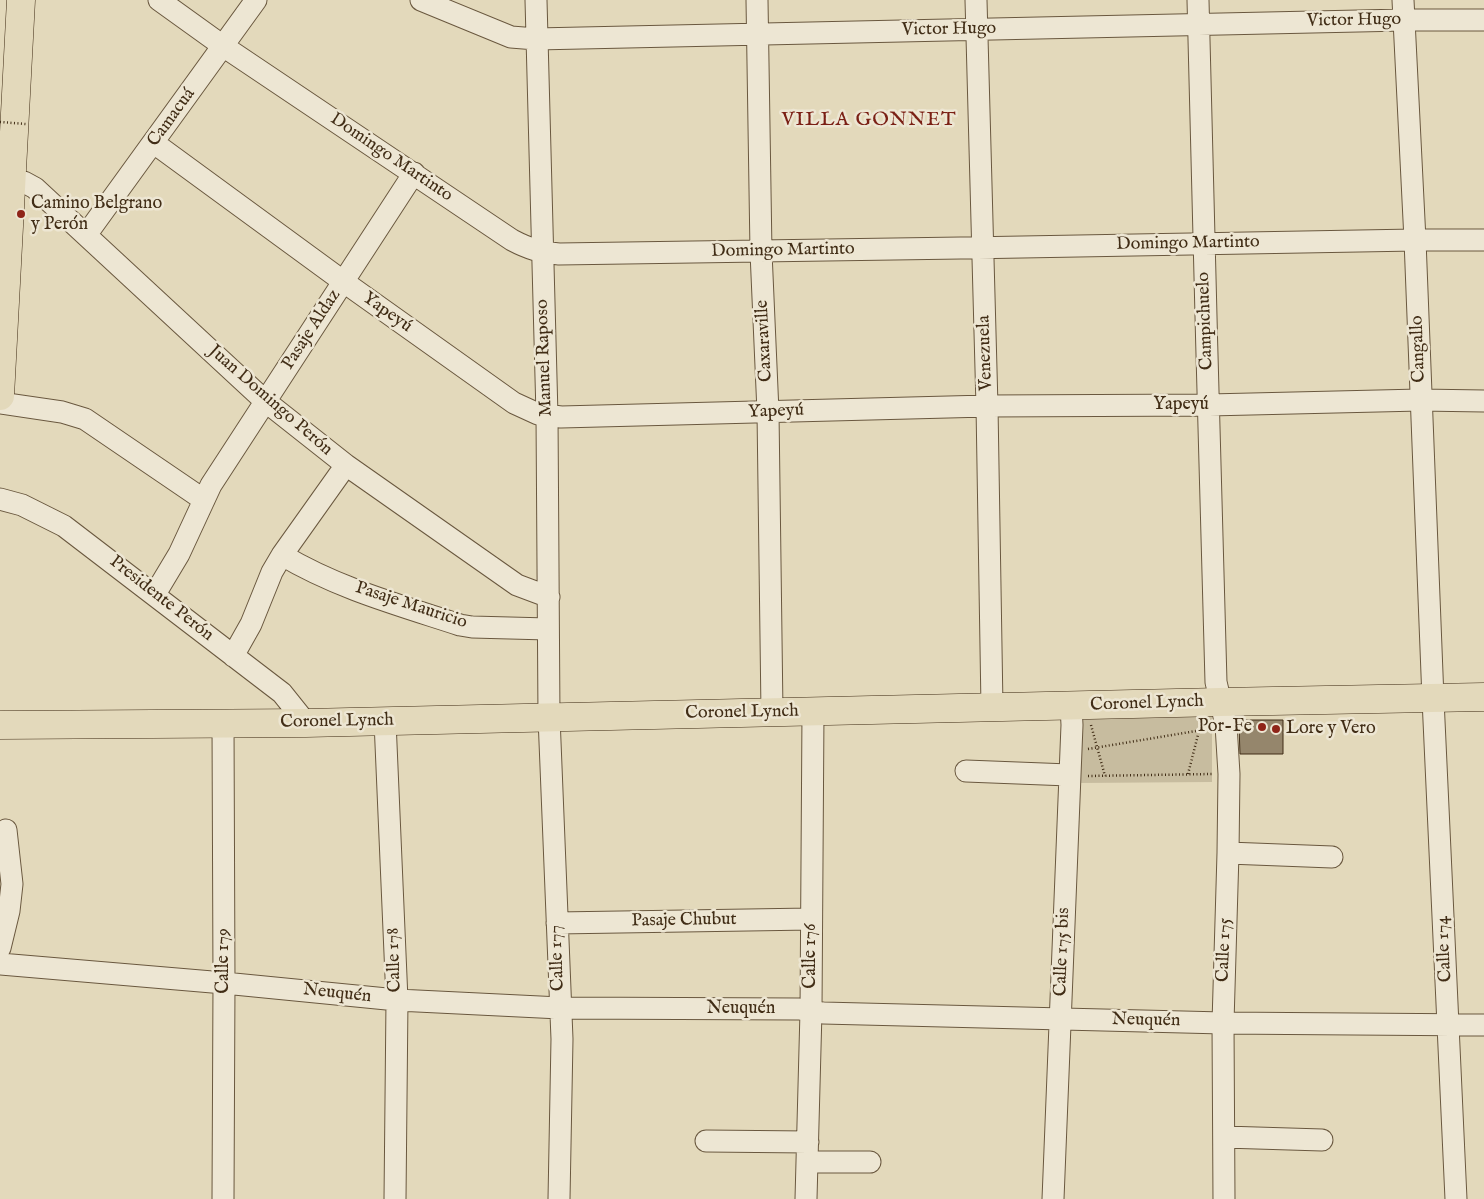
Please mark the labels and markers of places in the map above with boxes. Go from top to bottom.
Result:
place label: Camino Belgrano y Perón [31,193,162,235]
marker: Camino Belgrano y Perón [15,208,27,220]
place label: Por-Fe [1198,716,1252,738]
place label: Lore y Vero [1286,718,1376,740]
marker: Por-Fe [1256,721,1268,733]
marker: Lore y Vero [1270,723,1282,735]

